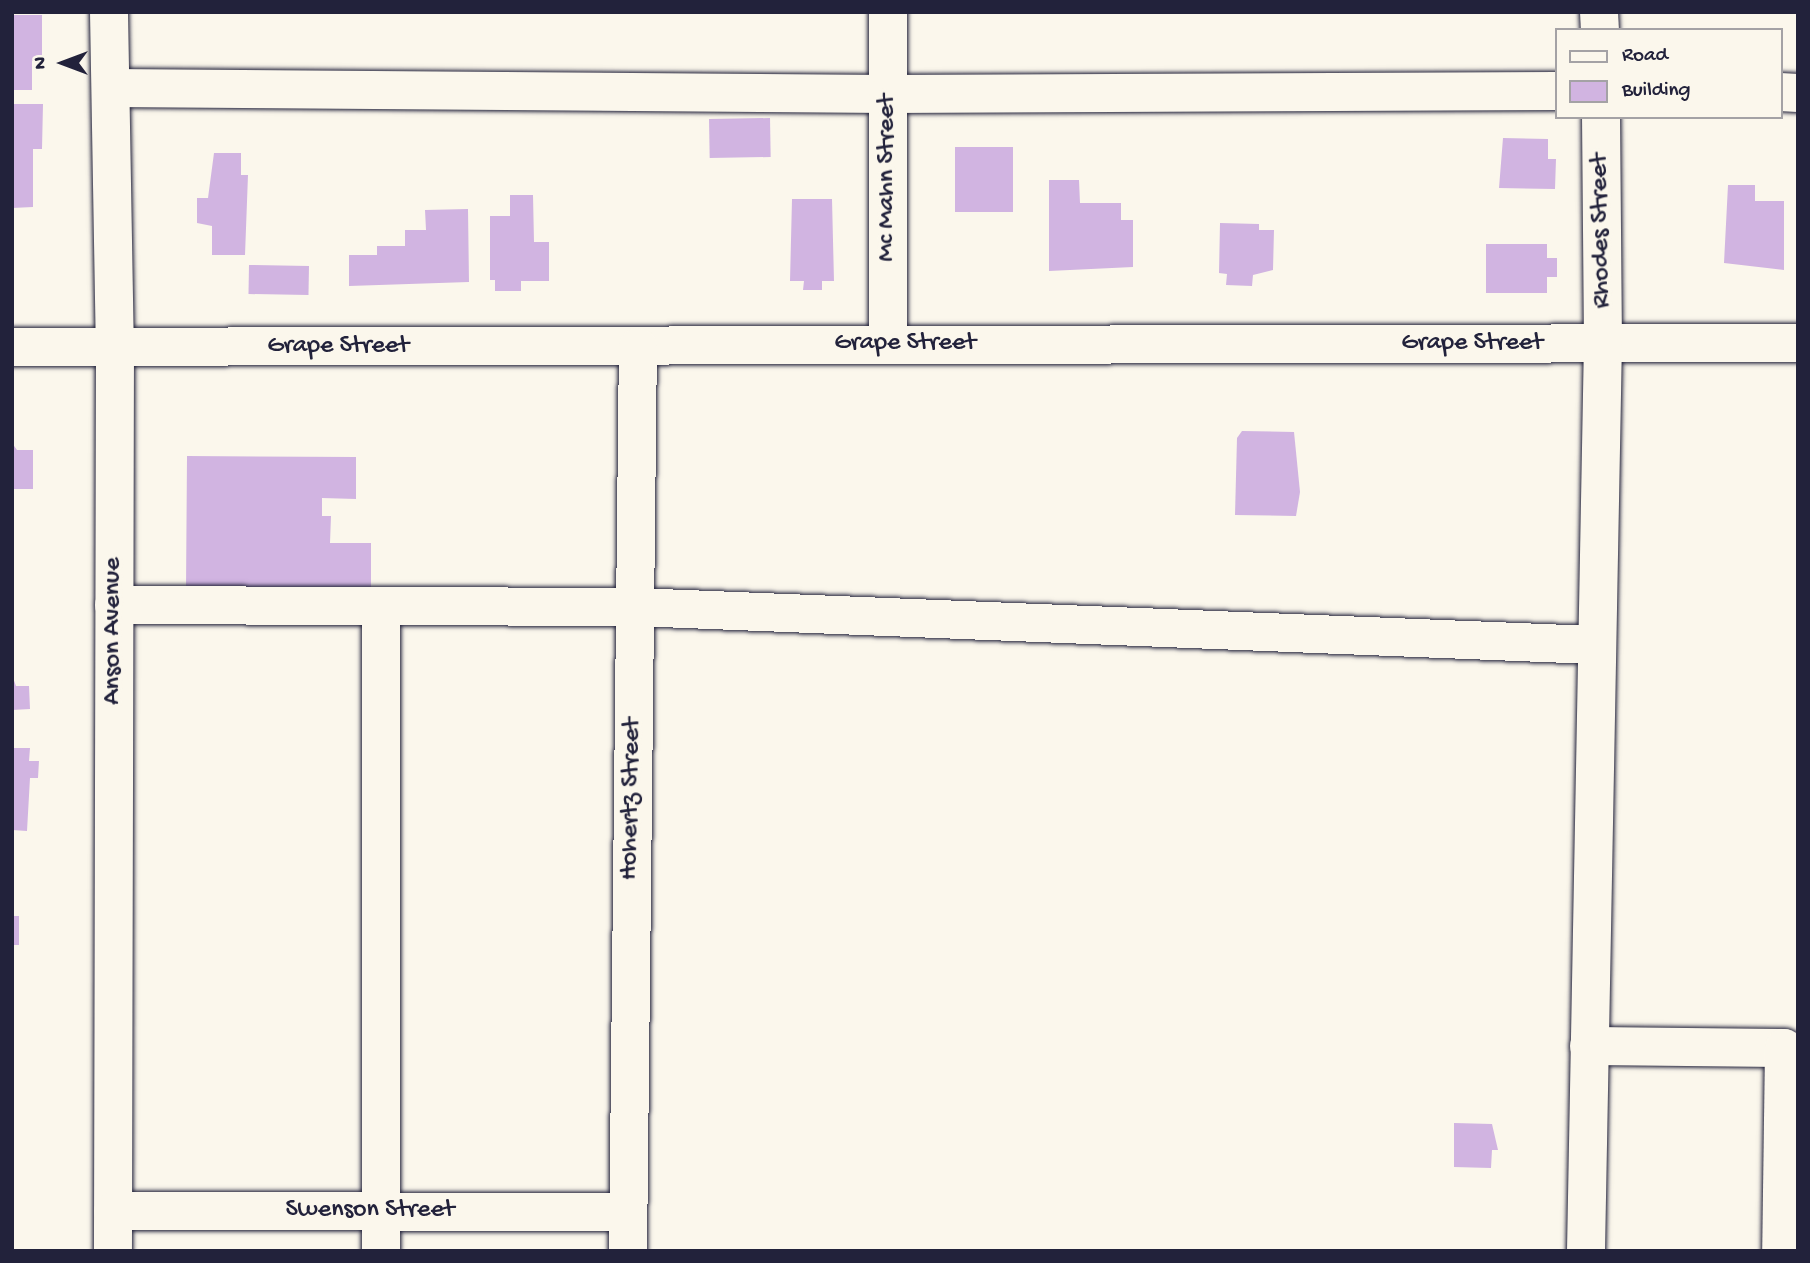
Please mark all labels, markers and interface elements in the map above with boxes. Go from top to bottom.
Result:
north arrow [28,28,98,98]
legend [1554,28,1782,119]
text: Road [1622,44,1668,69]
text: N [30,57,53,69]
text: Building [1622,79,1691,104]
street label: Mc Mahn Street [872,94,904,262]
street label: Rhodes Street [1585,153,1619,309]
street label: Grape Street [834,328,976,360]
street label: Grape Street [1401,328,1543,360]
street label: Grape Street [267,331,409,363]
street label: Anson Avenue [98,557,130,705]
street label: Hohertz Street [615,717,649,881]
street label: Swenson Street [286,1195,454,1227]

